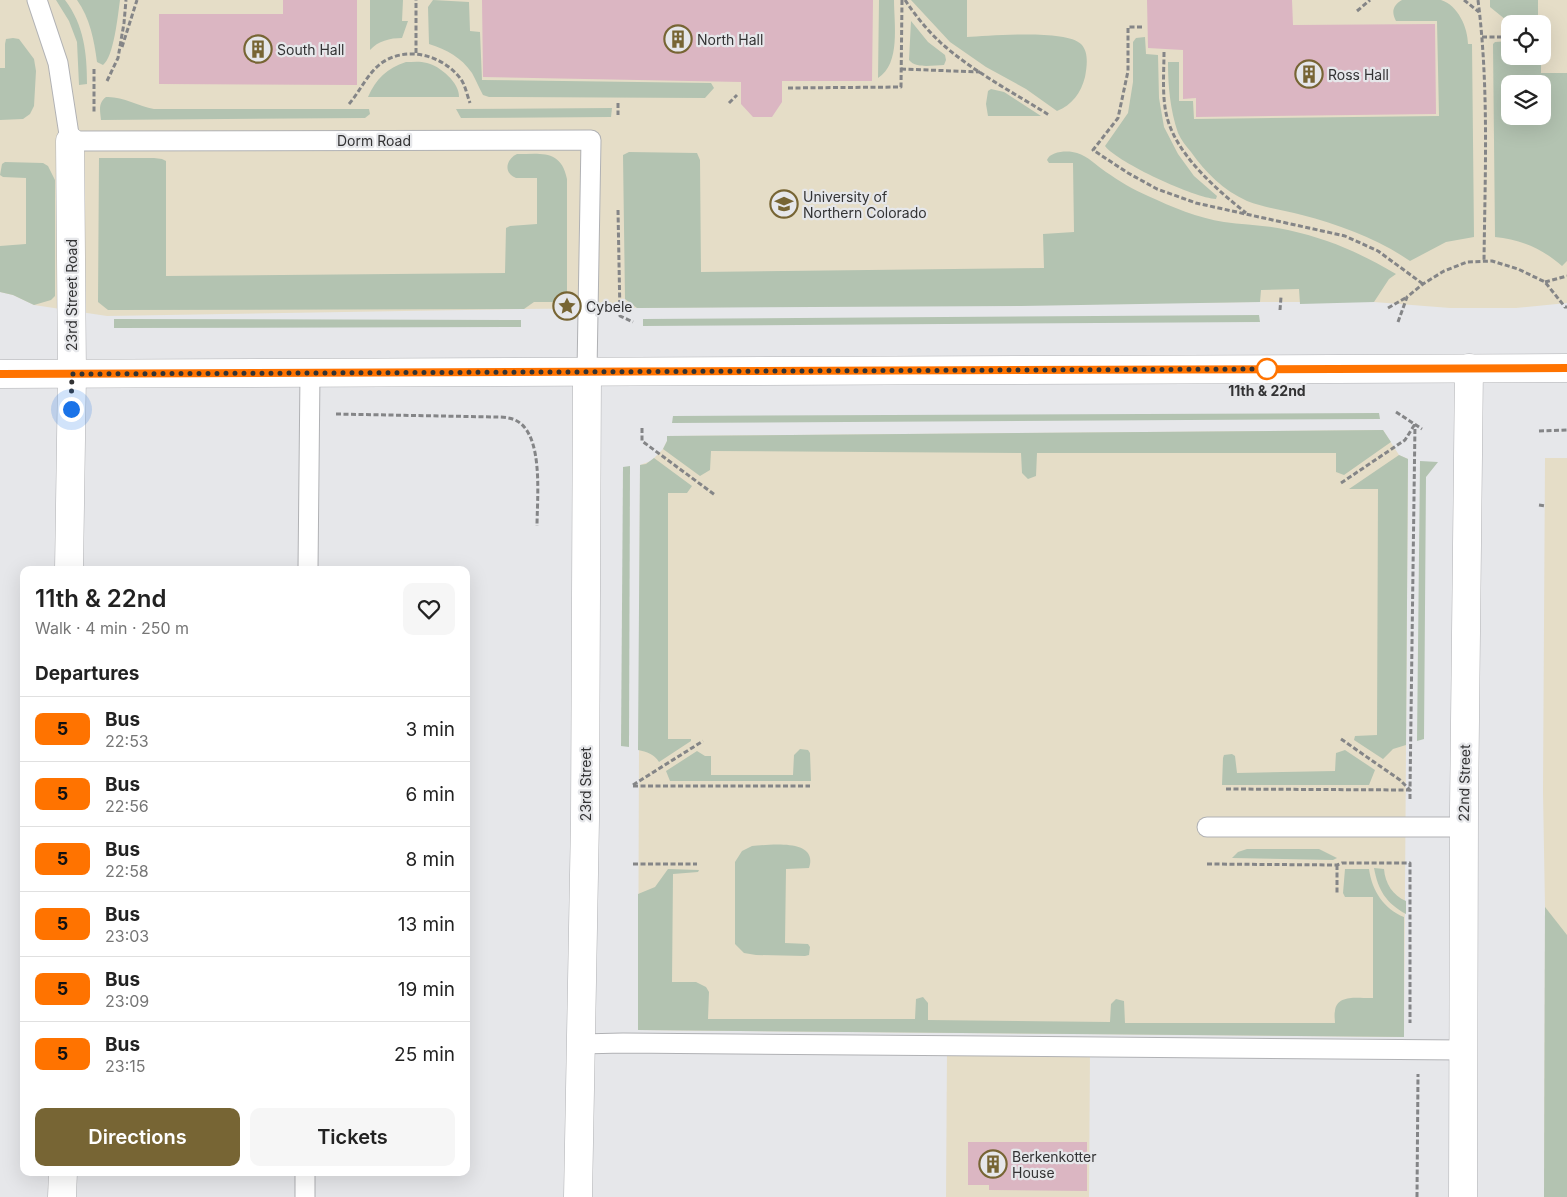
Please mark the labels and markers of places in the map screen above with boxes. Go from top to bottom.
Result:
building icon: North Hall [663,24,693,54]
place label: North Hall [697,31,763,48]
building icon: South Hall [243,34,273,64]
place label: South Hall [277,41,345,58]
building icon: Ross Hall [1294,59,1324,89]
place label: Ross Hall [1328,66,1389,83]
place label: University of Northern Colorado [803,188,927,221]
school or university icon: University of Northern Colorado [769,189,799,219]
place icon: Cybele [552,291,582,321]
place label: Cybele [586,298,632,315]
marker: 11th & 22nd [1256,358,1278,380]
place label: 11th & 22nd [1228,382,1306,399]
place label: Berkenkotter House [1012,1148,1097,1181]
building icon: Berkenkotter House [978,1149,1008,1179]

